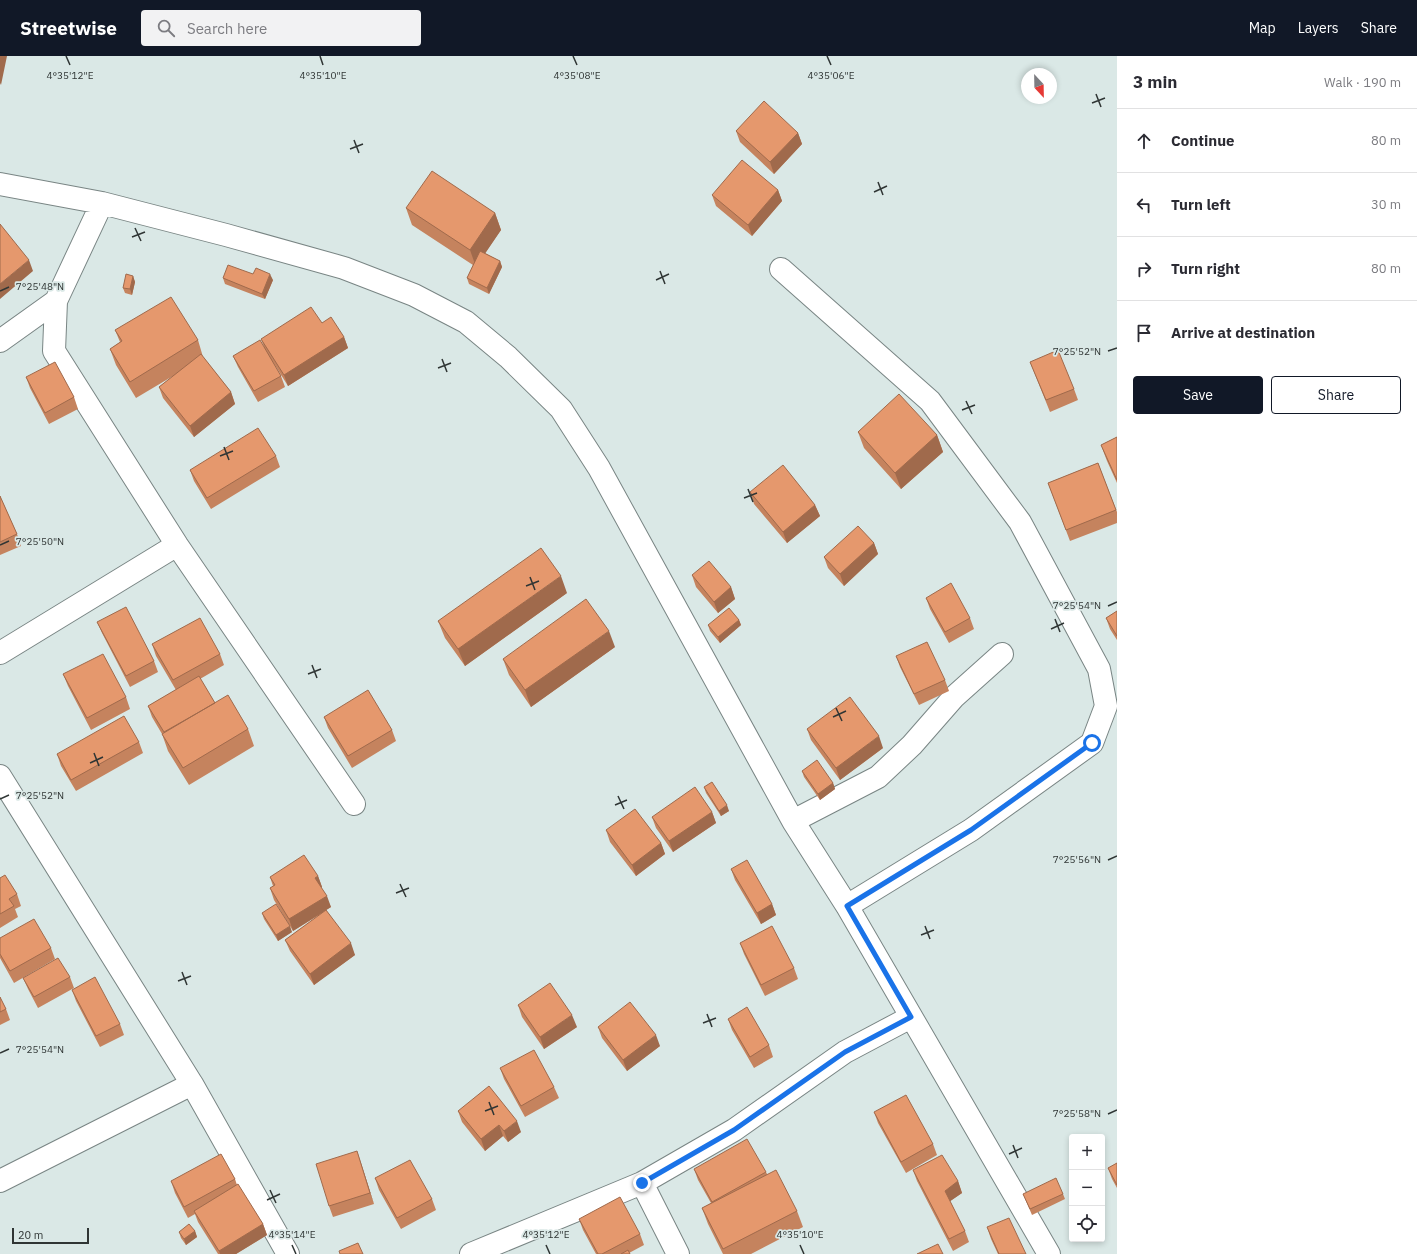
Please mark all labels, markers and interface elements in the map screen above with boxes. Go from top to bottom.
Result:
search box [141,10,421,46]
text: Streetwise [20,16,117,40]
icon: search [155,17,177,39]
text: Search here [187,19,267,38]
text: Map [1249,19,1276,37]
text: Layers [1298,19,1339,37]
text: Share [1361,19,1397,37]
north arrow [1021,68,1057,104]
text: 4°35'12"E [46,69,94,82]
text: 4°35'10"E [299,69,347,82]
text: 4°35'08"E [553,69,601,82]
text: 4°35'06"E [807,69,855,82]
text: 3 min [1133,71,1177,93]
text: Walk · 190 m [1324,74,1401,91]
icon: ahead [1133,130,1155,152]
text: Continue [1171,131,1235,150]
text: 80 m [1371,132,1401,149]
icon: left [1133,194,1155,216]
text: Turn left [1171,195,1231,214]
text: 30 m [1371,196,1401,213]
icon: right [1133,258,1155,280]
text: Turn right [1171,259,1240,278]
text: 80 m [1371,260,1401,277]
text: 7°25'48"N [16,280,64,293]
icon: arrive [1133,322,1155,344]
text: Arrive at destination [1171,323,1315,342]
text: 7°25'52"N [1053,345,1101,358]
button: Save [1133,376,1263,414]
button: Share [1271,376,1401,414]
text: 7°25'50"N [16,535,64,548]
text: 7°25'54"N [1053,599,1101,612]
route start [1083,734,1101,752]
text: 7°25'52"N [16,789,64,802]
text: 7°25'56"N [1053,853,1101,866]
text: 7°25'54"N [16,1043,64,1056]
text: 7°25'58"N [1053,1107,1101,1120]
map controls [1069,1134,1105,1242]
button: + [1069,1134,1105,1170]
button: − [1069,1170,1105,1206]
route end [633,1174,651,1192]
button: locate [1069,1206,1105,1242]
scale bar [12,1226,89,1245]
text: 20 m [18,1228,43,1242]
text: 4°35'14"E [268,1228,316,1241]
text: 4°35'12"E [522,1228,570,1241]
text: 4°35'10"E [776,1228,824,1241]

